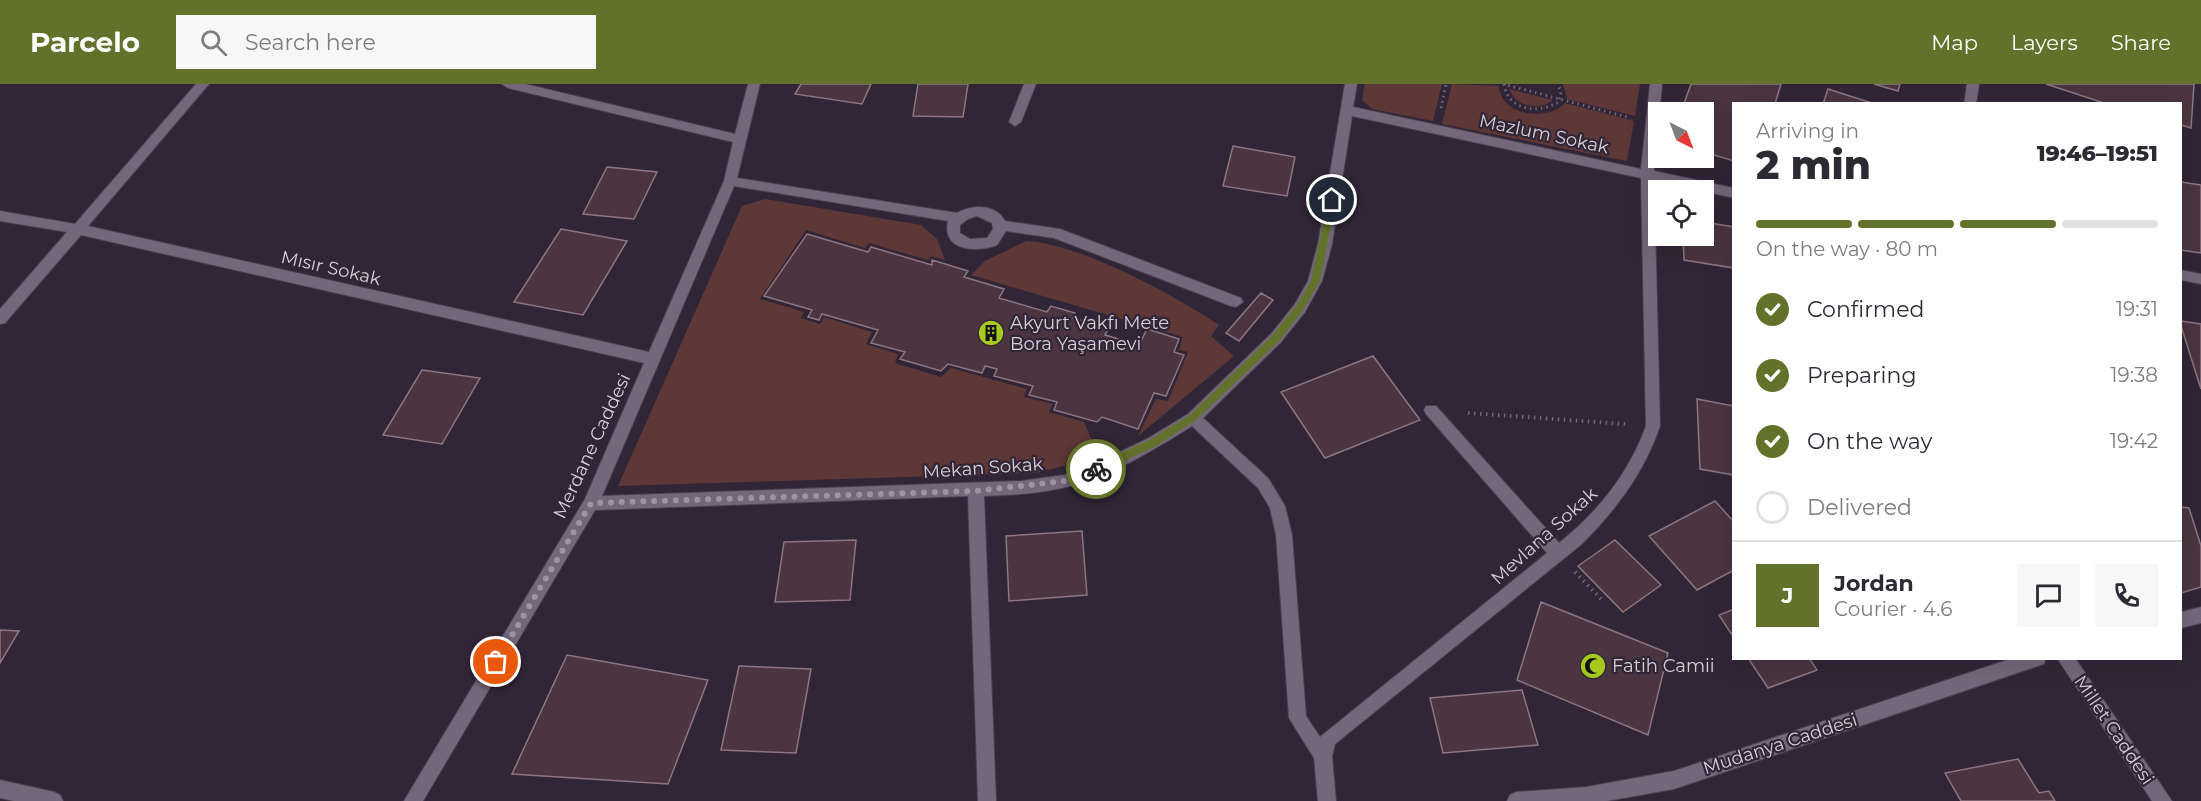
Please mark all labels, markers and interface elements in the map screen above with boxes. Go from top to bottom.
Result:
search box [176,15,596,69]
text: Parcelo [30,25,140,59]
icon: search [197,26,230,59]
text: Search here [245,29,376,56]
text: Map [1931,30,1978,55]
text: Layers [2011,30,2078,55]
text: Share [2111,30,2171,55]
north arrow [1648,102,1714,168]
map controls [1648,102,1714,246]
street label: Mazlum Sokak [1477,110,1611,159]
text: Arriving in [1756,119,1859,143]
text: 19:46–19:51 [2037,140,2158,167]
text: 2 min [1756,141,1871,189]
pin [1306,174,1357,225]
button: locate [1648,180,1714,246]
icon: home [1315,183,1348,216]
text: On the way · 80 m [1756,237,1938,261]
street label: Mısır Sokak [279,246,383,290]
icon: check [1756,293,1789,326]
text: Confirmed [1807,296,1924,323]
text: 19:31 [2116,297,2158,321]
place label: Akyurt Vakfı Mete Bora Yaşamevi [1010,312,1169,355]
building icon: Akyurt Vakfı Mete Bora Yaşamevi [976,318,1006,348]
icon: check [1756,359,1789,392]
text: Preparing [1807,362,1916,389]
text: 19:38 [2110,363,2158,387]
street label: Merdane Caddesi [549,370,635,522]
icon: check [1756,425,1789,458]
text: On the way [1807,428,1932,455]
text: 19:42 [2110,429,2158,453]
courier [1066,439,1126,499]
street label: Mekan Sokak [922,453,1044,483]
icon: bike [1080,453,1113,486]
street label: Mevlana Sokak [1487,483,1602,589]
text: Delivered [1807,494,1912,521]
button: chat [2017,564,2080,627]
button: phone [2095,564,2158,627]
text: Jordan [1834,570,1914,597]
text: J [1782,582,1793,609]
text: Courier · 4.6 [1834,597,1952,621]
pin [470,636,521,687]
icon: bag [479,645,512,678]
mosque icon: Fatih Camii [1578,651,1608,681]
place label: Fatih Camii [1612,655,1715,677]
street label: Millet Caddesi [2069,671,2159,789]
street label: Mudanya Caddesi [1700,709,1860,779]

